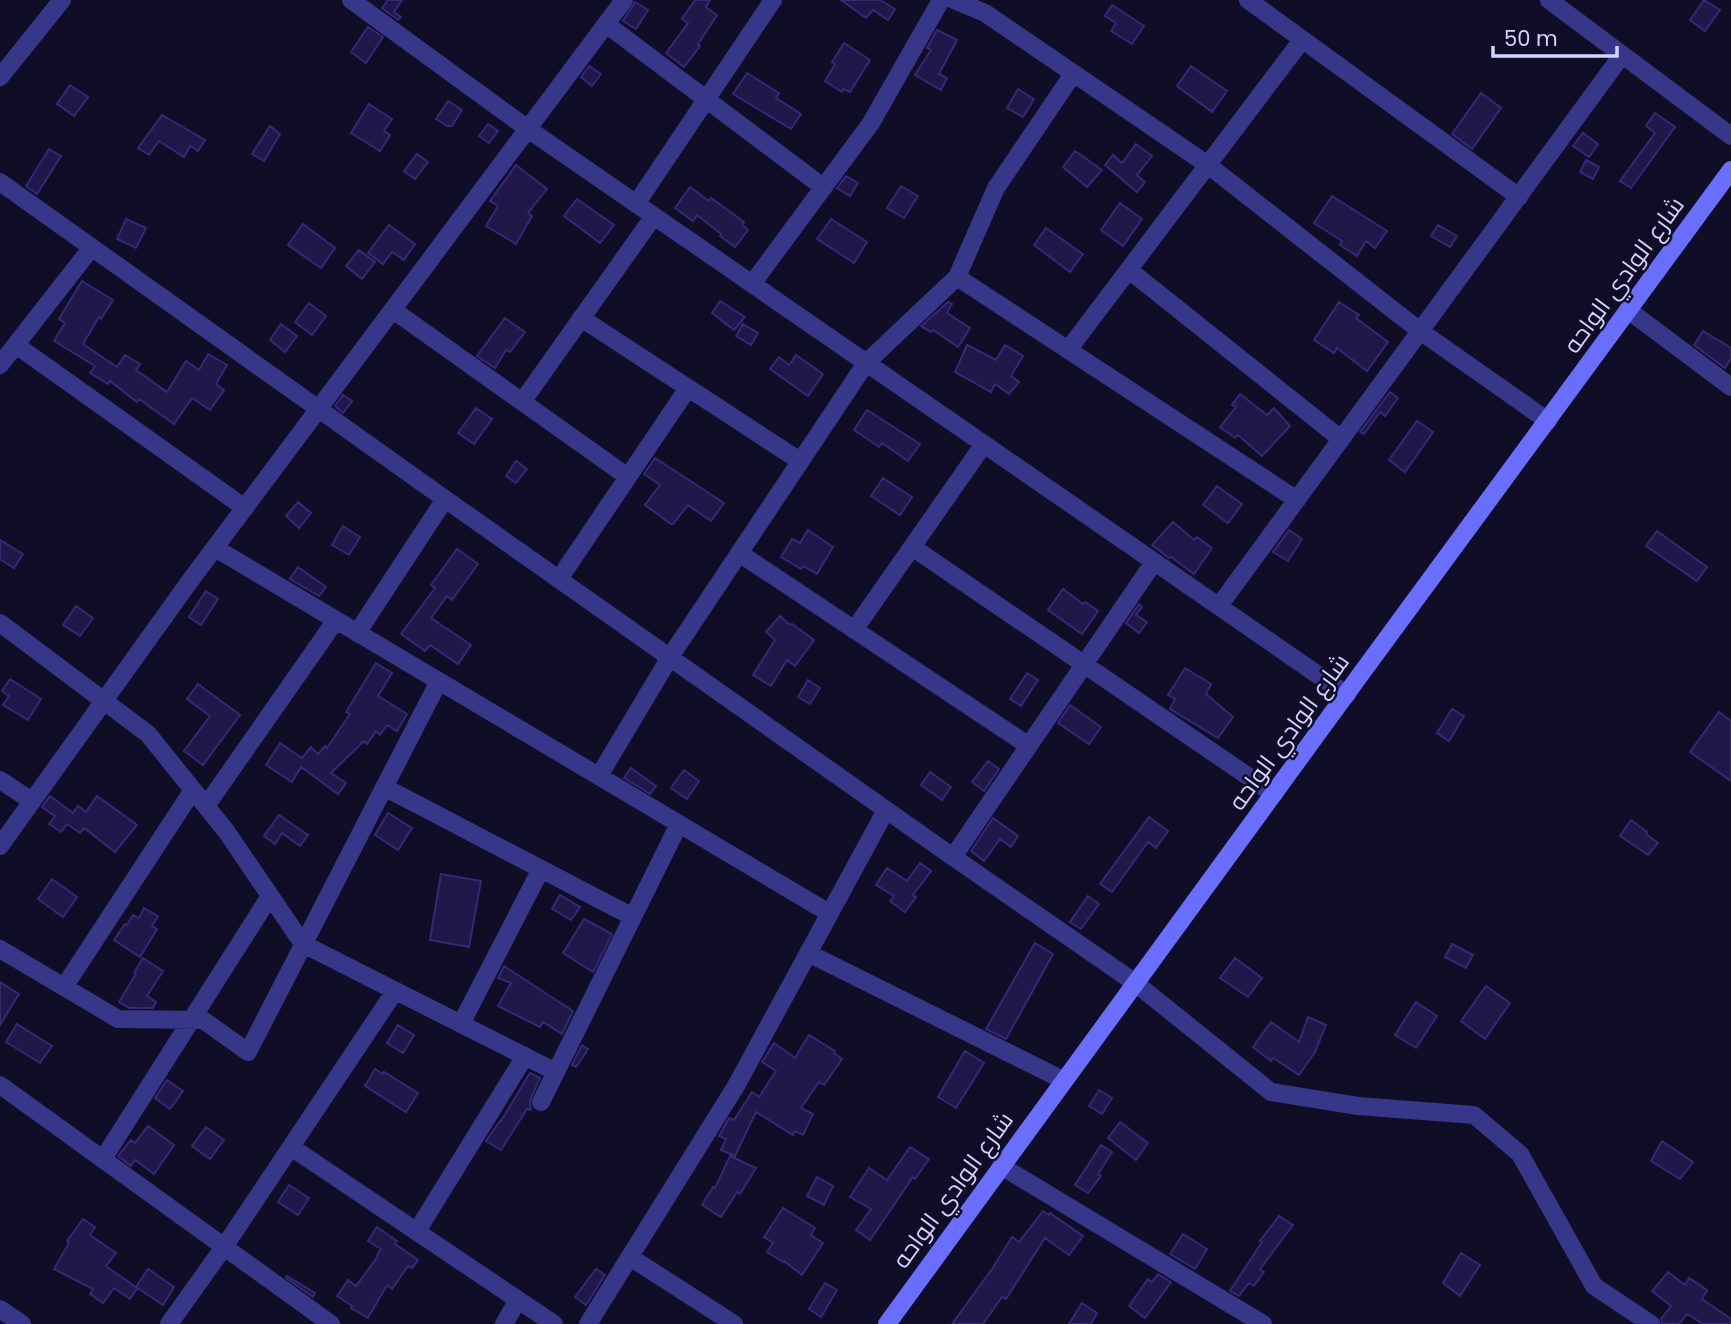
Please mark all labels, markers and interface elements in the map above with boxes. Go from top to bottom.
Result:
scale bar [1493,14,1617,58]
text: 50 m [1504,24,1558,53]
street label: شارع الوادي الواحه [1555,190,1693,361]
street label: شارع الوادي الواحه [1220,647,1358,818]
street label: شارع الوادي الواحه [884,1105,1022,1276]

